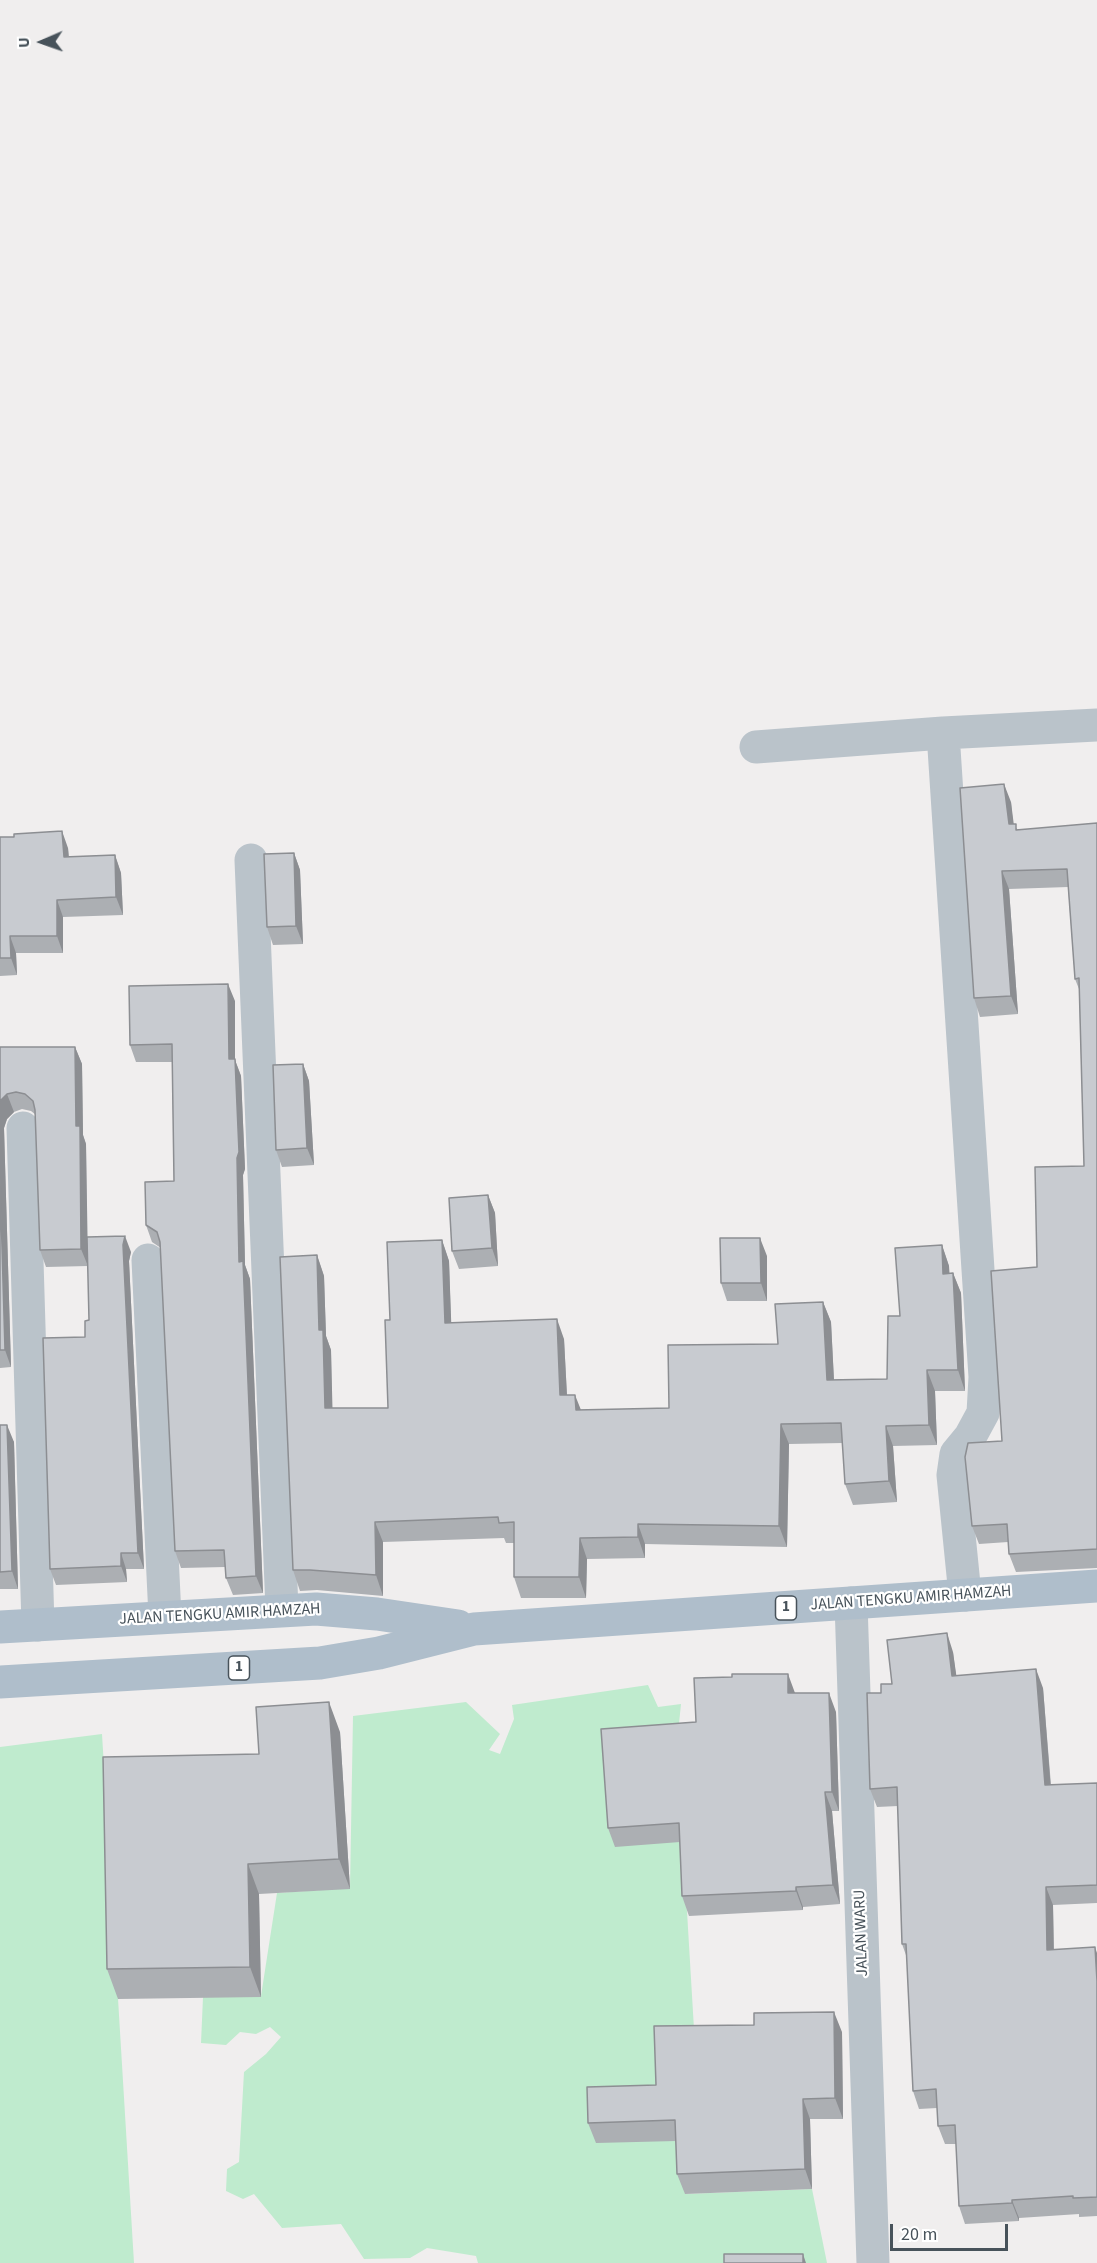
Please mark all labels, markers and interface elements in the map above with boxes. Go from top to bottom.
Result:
north arrow [12,12,72,72]
text: U [13,37,35,48]
street label: JALAN TENGKU AMIR HAMZAH [810,1582,1012,1616]
road number: 1 [776,1596,796,1620]
street label: JALAN TENGKU AMIR HAMZAH [119,1600,321,1630]
road number: 1 [228,1656,250,1680]
street label: JALAN WARU [851,1889,873,1977]
scale bar [893,2212,1012,2250]
text: 20 m [901,2222,937,2247]

